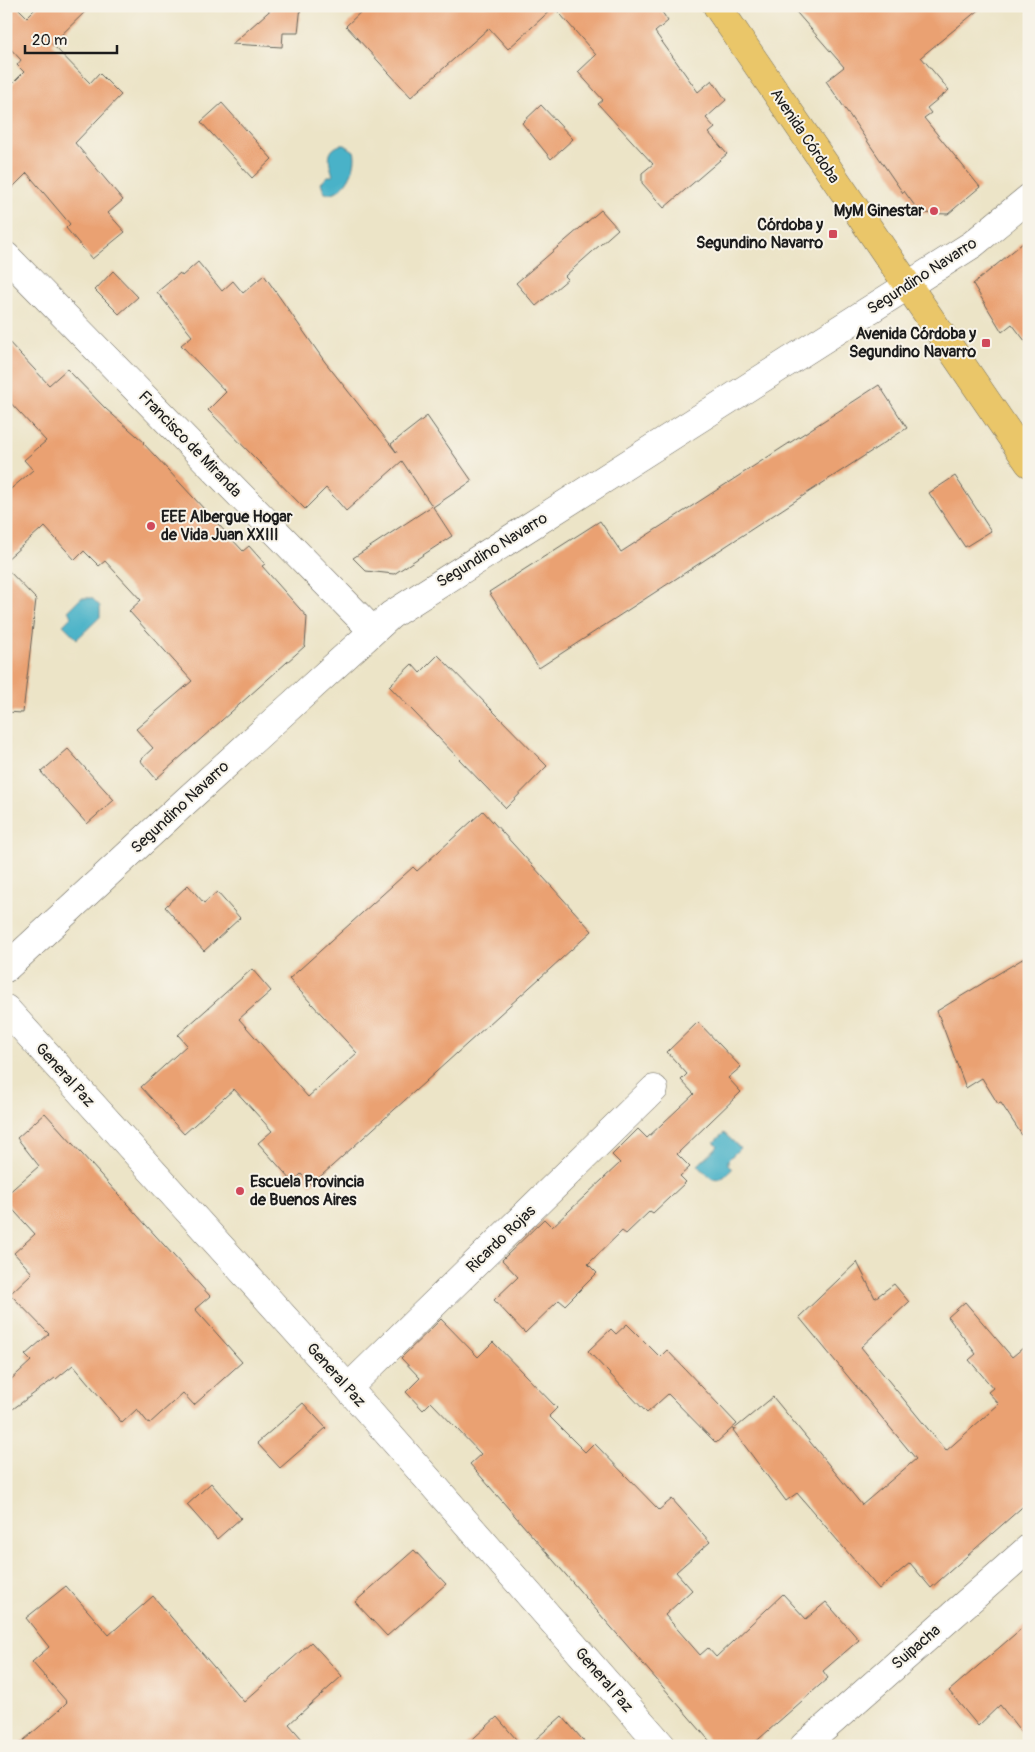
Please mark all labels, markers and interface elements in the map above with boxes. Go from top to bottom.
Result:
scale bar [25,22,118,54]
text: 20 m [32,31,67,50]
street label: Avenida Córdoba [766,85,844,187]
place label: MyM Ginestar [834,201,924,221]
marker: MyM Ginestar [928,205,940,217]
place label: Córdoba y Segundino Navarro [696,215,823,253]
marker: Córdoba y Segundino Navarro [827,228,839,240]
street label: Segundino Navarro [863,233,981,319]
place label: Avenida Córdoba y Segundino Navarro [849,324,976,362]
marker: Avenida Córdoba y Segundino Navarro [980,337,992,349]
street label: Francisco de Miranda [134,387,246,501]
place label: EEE Albergue Hogar de Vida Juan XXIII [161,507,293,545]
street label: Segundino Navarro [433,508,551,592]
marker: EEE Albergue Hogar de Vida Juan XXIII [145,520,157,532]
street label: Segundino Navarro [127,756,234,858]
street label: General Paz [31,1039,99,1111]
place label: Escuela Provincia de Buenos Aires [250,1172,365,1210]
marker: Escuela Provincia de Buenos Aires [234,1185,246,1197]
street label: Ricardo Rojas [462,1201,540,1277]
street label: General Paz [302,1339,370,1411]
street label: Suipacha [887,1620,945,1674]
street label: General Paz [570,1643,638,1717]

